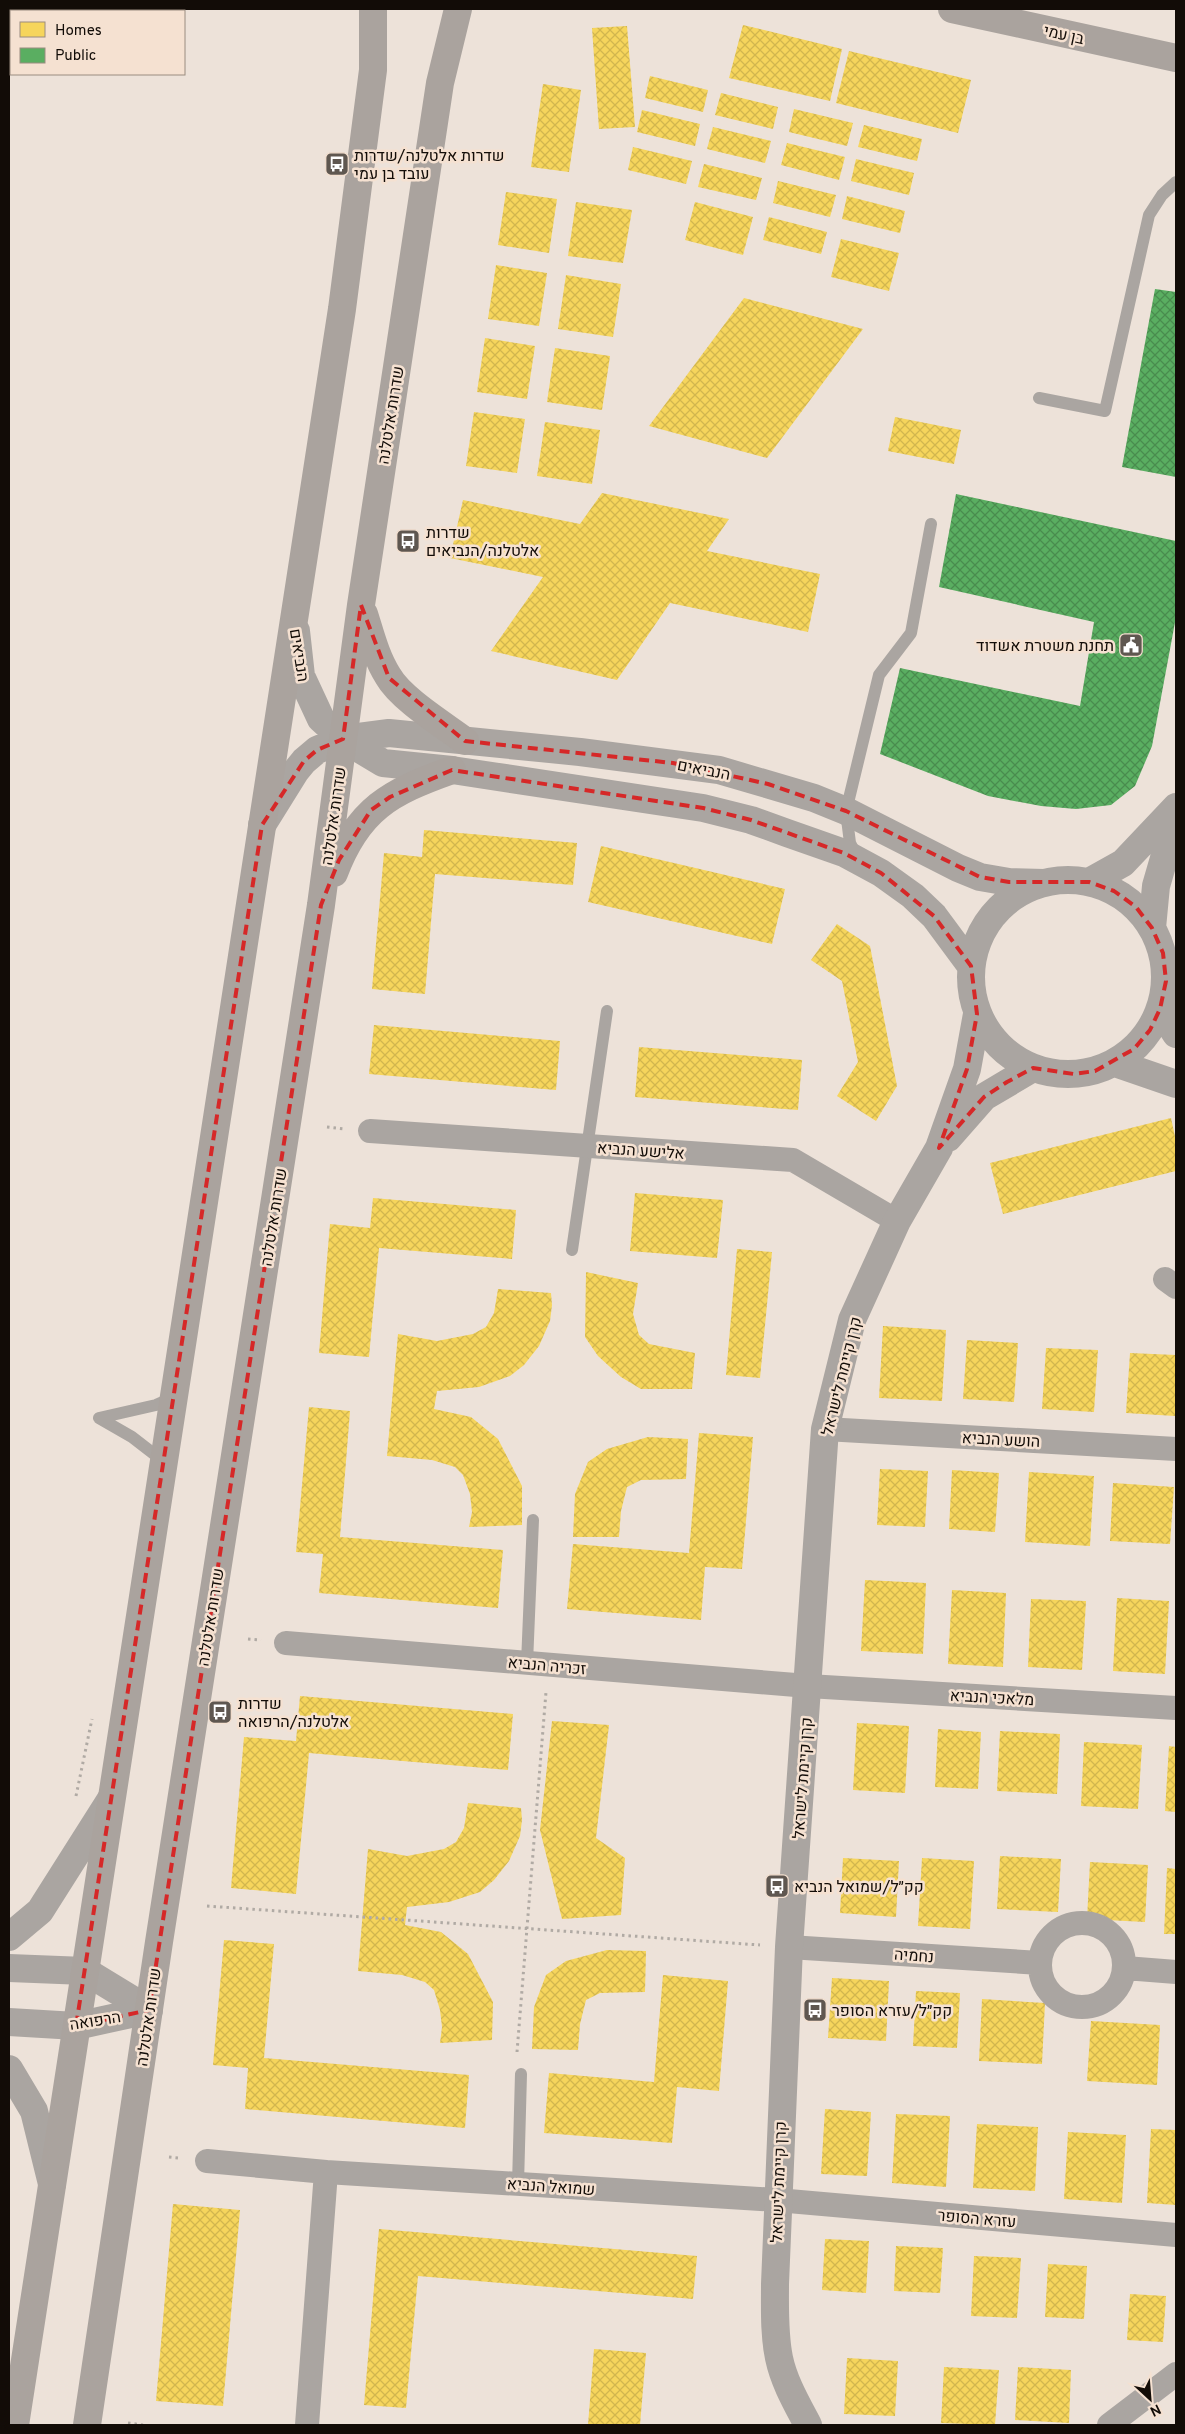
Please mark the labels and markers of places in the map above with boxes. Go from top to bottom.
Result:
place label: שדרות אלטלנה/שדרות עובד בן עמי [354,147,505,185]
bus stop icon: שדרות אלטלנה/שדרות עובד בן עמי [324,151,350,177]
place label: שדרות אלטלנה/הנביאים [426,524,539,562]
bus stop icon: שדרות אלטלנה/הנביאים [395,528,421,554]
public building icon: תחנת משטרת אשדוד [1118,632,1144,658]
place label: תחנת משטרת אשדוד [976,637,1114,657]
place label: שדרות אלטלנה/הרפואה [238,1695,349,1733]
bus stop icon: שדרות אלטלנה/הרפואה [207,1699,233,1725]
bus stop icon: קק״ל/שמואל הנביא [764,1873,790,1899]
place label: קק״ל/שמואל הנביא [794,1878,924,1898]
bus stop icon: קק״ל/עזרא הסופר [802,1997,828,2023]
place label: קק״ל/עזרא הסופר [832,2002,952,2022]

